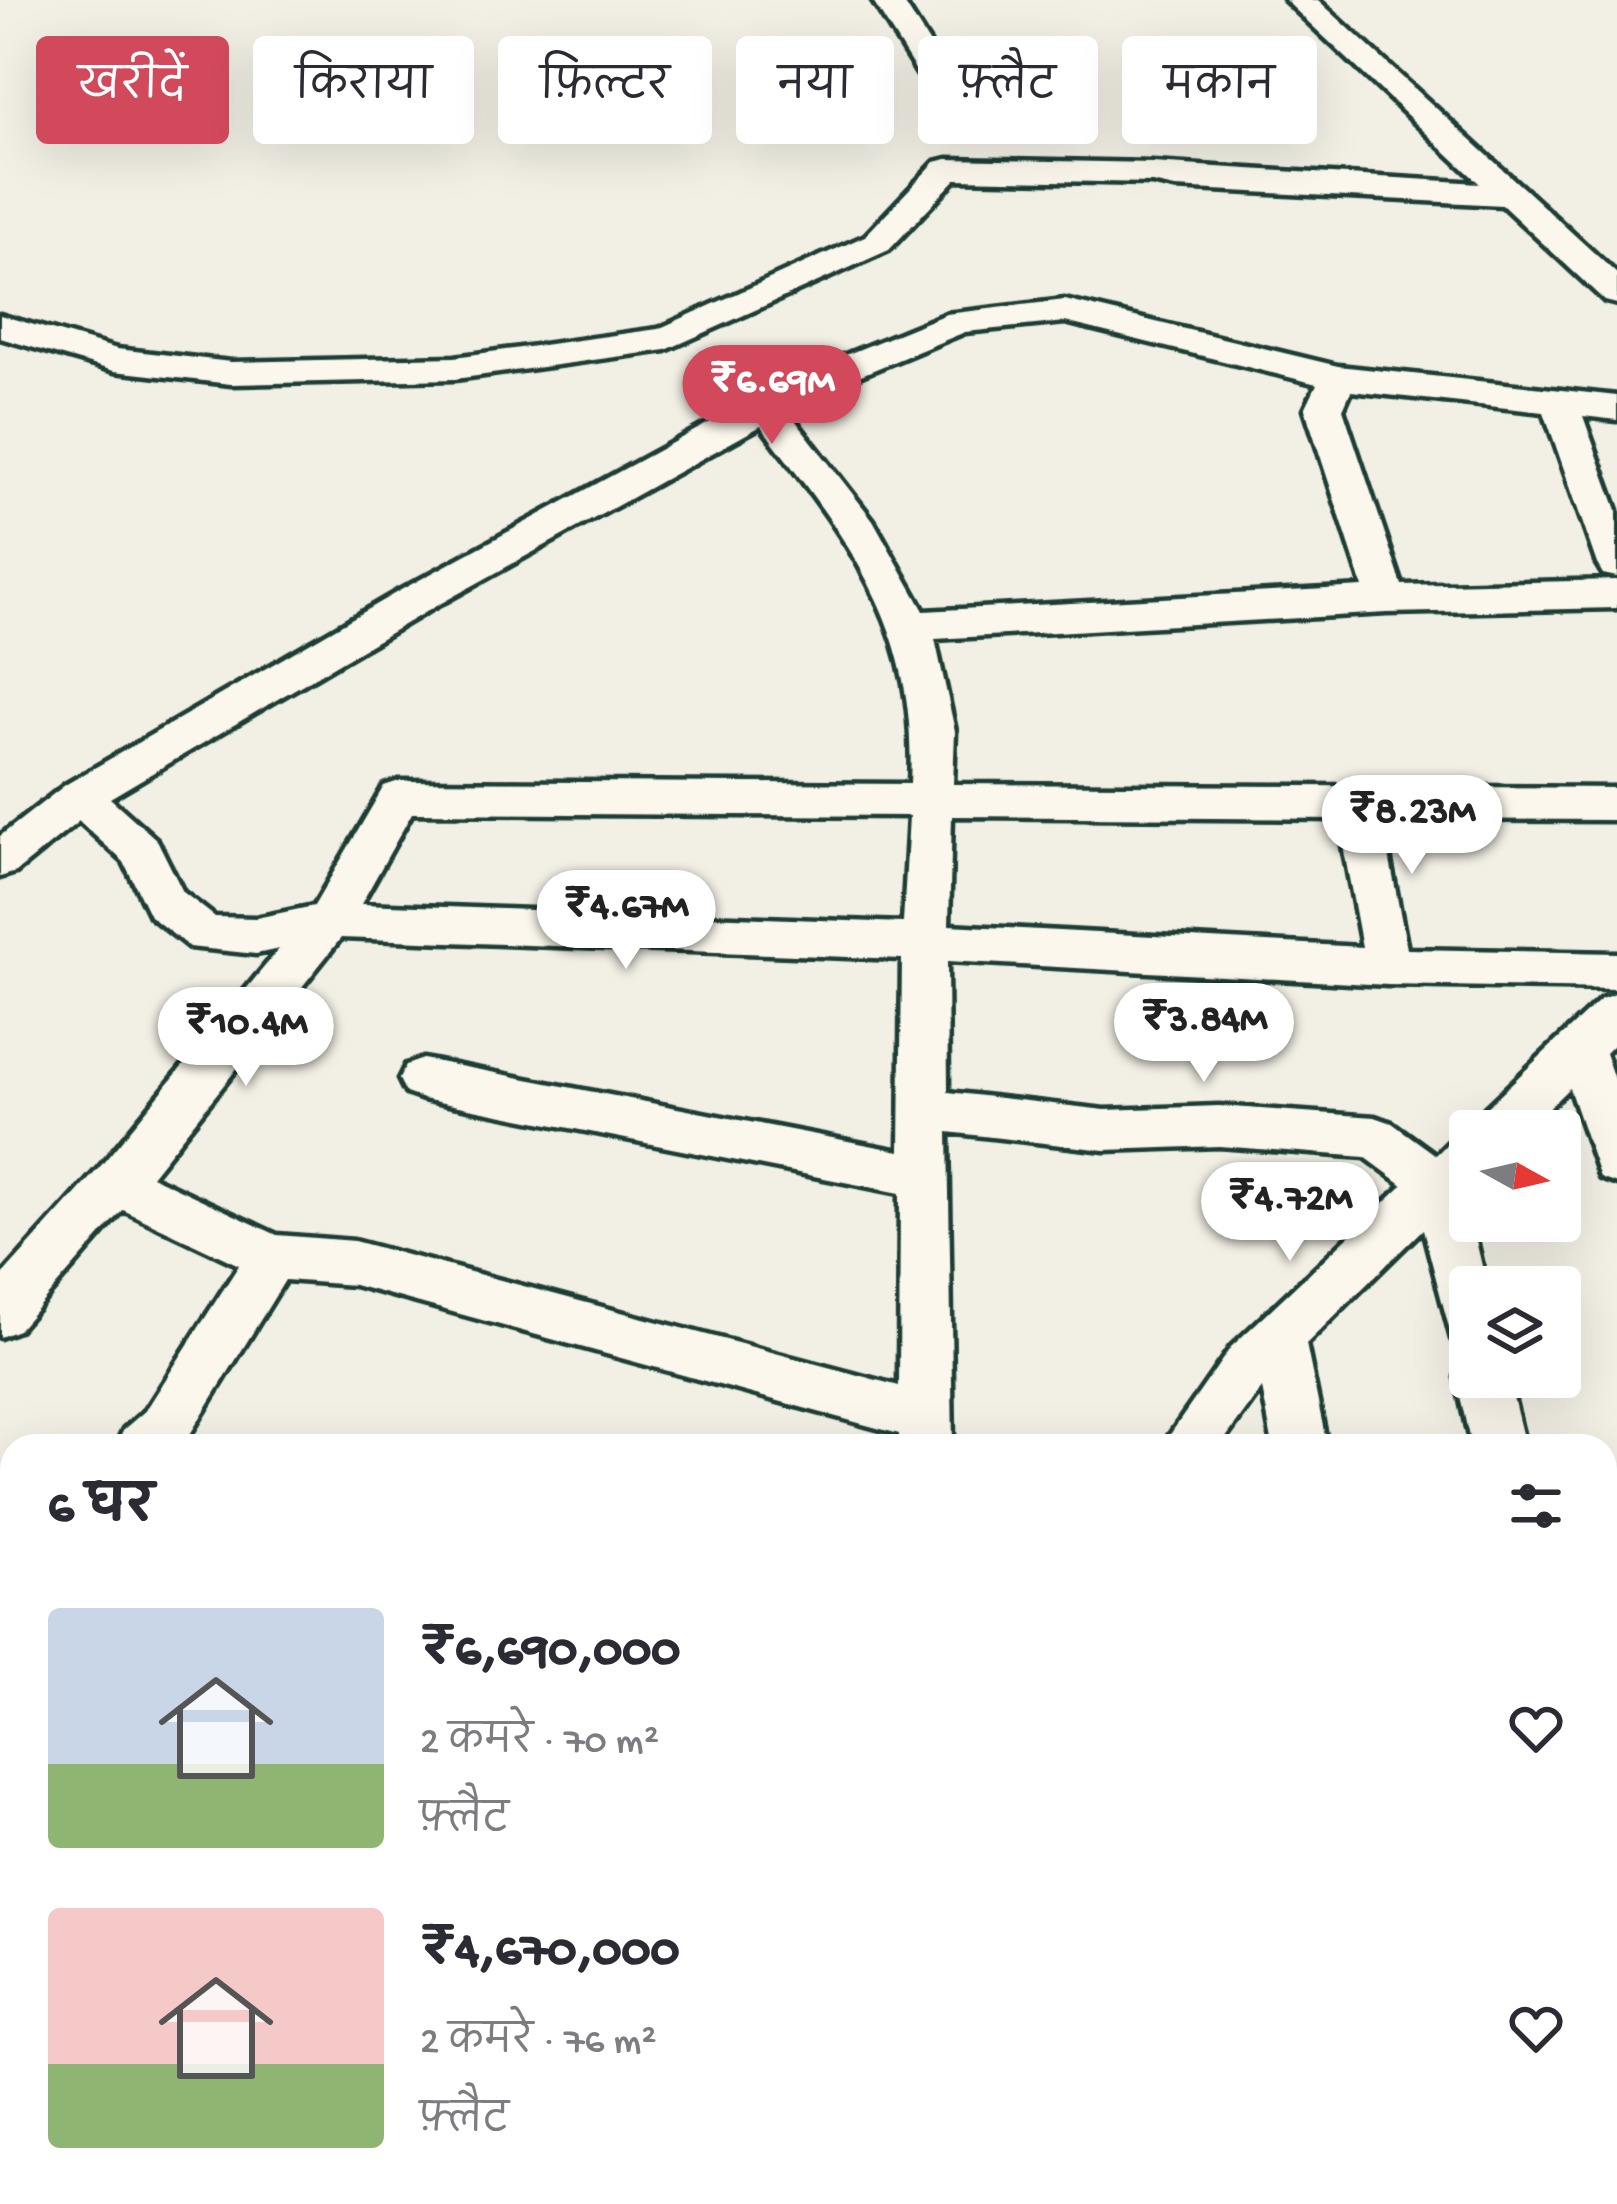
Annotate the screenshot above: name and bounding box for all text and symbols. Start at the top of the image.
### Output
chip: खरीदें [36,36,229,144]
chip: किराया [253,36,474,144]
chip: फ़िल्टर [498,36,712,144]
chip: नया [736,36,894,144]
chip: फ़्लैट [918,36,1098,144]
chip: मकान [1122,36,1317,144]
pin: ₹6.69M [674,345,870,447]
text: ₹6.69M [709,361,835,407]
pin: ₹8.23M [1314,775,1510,877]
text: ₹8.23M [1349,791,1475,837]
pin: ₹4.67M [528,870,724,972]
text: ₹4.67M [564,886,688,932]
pin: ₹3.84M [1106,983,1302,1085]
pin: ₹10.4M [148,987,344,1089]
text: ₹3.84M [1141,999,1267,1045]
text: ₹10.4M [185,1003,307,1049]
north arrow [1449,1110,1581,1242]
map controls [1449,1110,1581,1398]
pin: ₹4.72M [1192,1162,1388,1264]
text: ₹4.72M [1228,1178,1352,1224]
button: layers [1449,1266,1581,1398]
icon: filters [1503,1473,1569,1539]
text: 6 घर [48,1481,154,1541]
text: ₹6,690,000 [420,1624,680,1684]
icon: home [144,1656,288,1800]
icon: heart [1503,1695,1569,1761]
text: 2 कमरे · 70 m² [420,1721,659,1767]
text: फ़्लैट [420,1800,509,1846]
text: ₹4,670,000 [420,1924,679,1984]
icon: home [144,1956,288,2100]
icon: heart [1503,1995,1569,2061]
text: 2 कमरे · 76 m² [420,2021,657,2067]
text: फ़्लैट [420,2100,509,2146]

